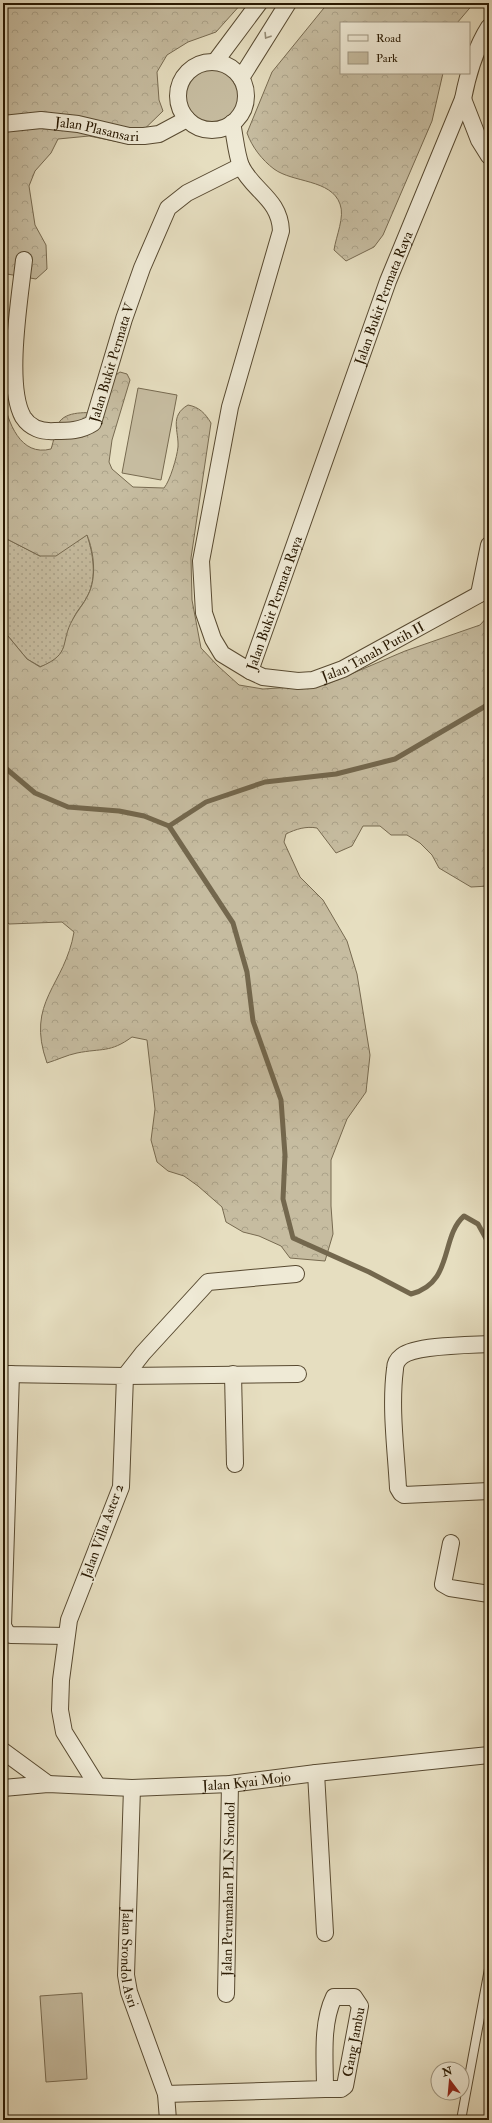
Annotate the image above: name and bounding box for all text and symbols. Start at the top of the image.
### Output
legend [340,22,470,74]
text: Road [376,31,401,46]
one-way arrow [265,32,272,39]
text: Park [376,51,398,66]
street label: Jalan Plasansari [53,113,139,145]
street label: Jalan Bukit Permata Raya [351,229,417,368]
street label: Jalan Bukit Permata V [85,300,138,425]
street label: Jalan Bukit Permata Raya [243,533,306,673]
street label: Jalan Tanah Putih II [318,618,428,686]
street label: Jalan Villa Aster 2 [77,1482,127,1582]
street label: Jalan Kyai Mojo [201,1768,292,1794]
street label: Jalan Perumahan PLN Srondol [218,1801,239,1977]
street label: Jalan Srondol Asri [117,1906,142,2010]
street label: Gang Jambu [339,2006,369,2078]
north arrow [430,2061,470,2101]
text: N [440,2064,455,2080]

